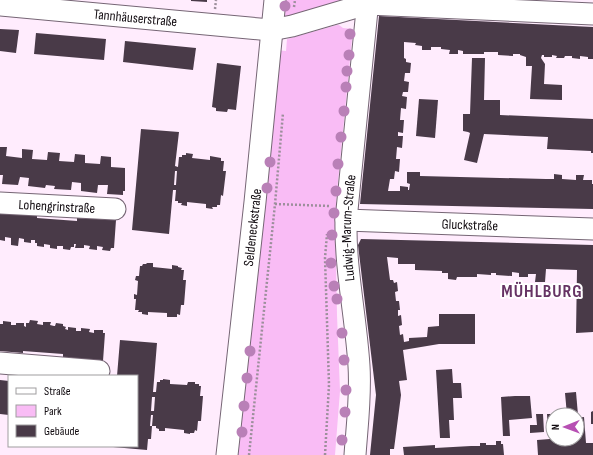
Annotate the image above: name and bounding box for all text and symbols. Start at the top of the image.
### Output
street label: Tannhäuserstraße [93,5,178,30]
street label: Ludwig-Marum-Straße [337,174,359,282]
street label: Seldeneckstraße [239,188,265,267]
street label: Lohengrinstraße [18,195,96,216]
street label: Gluckstraße [441,215,498,234]
district label: MÜHLBURG [501,281,583,302]
legend [8,375,138,447]
text: Straße [44,384,71,399]
text: Park [44,404,62,419]
north arrow [545,407,585,447]
text: Gebäude [44,424,79,439]
text: N [549,424,562,430]

